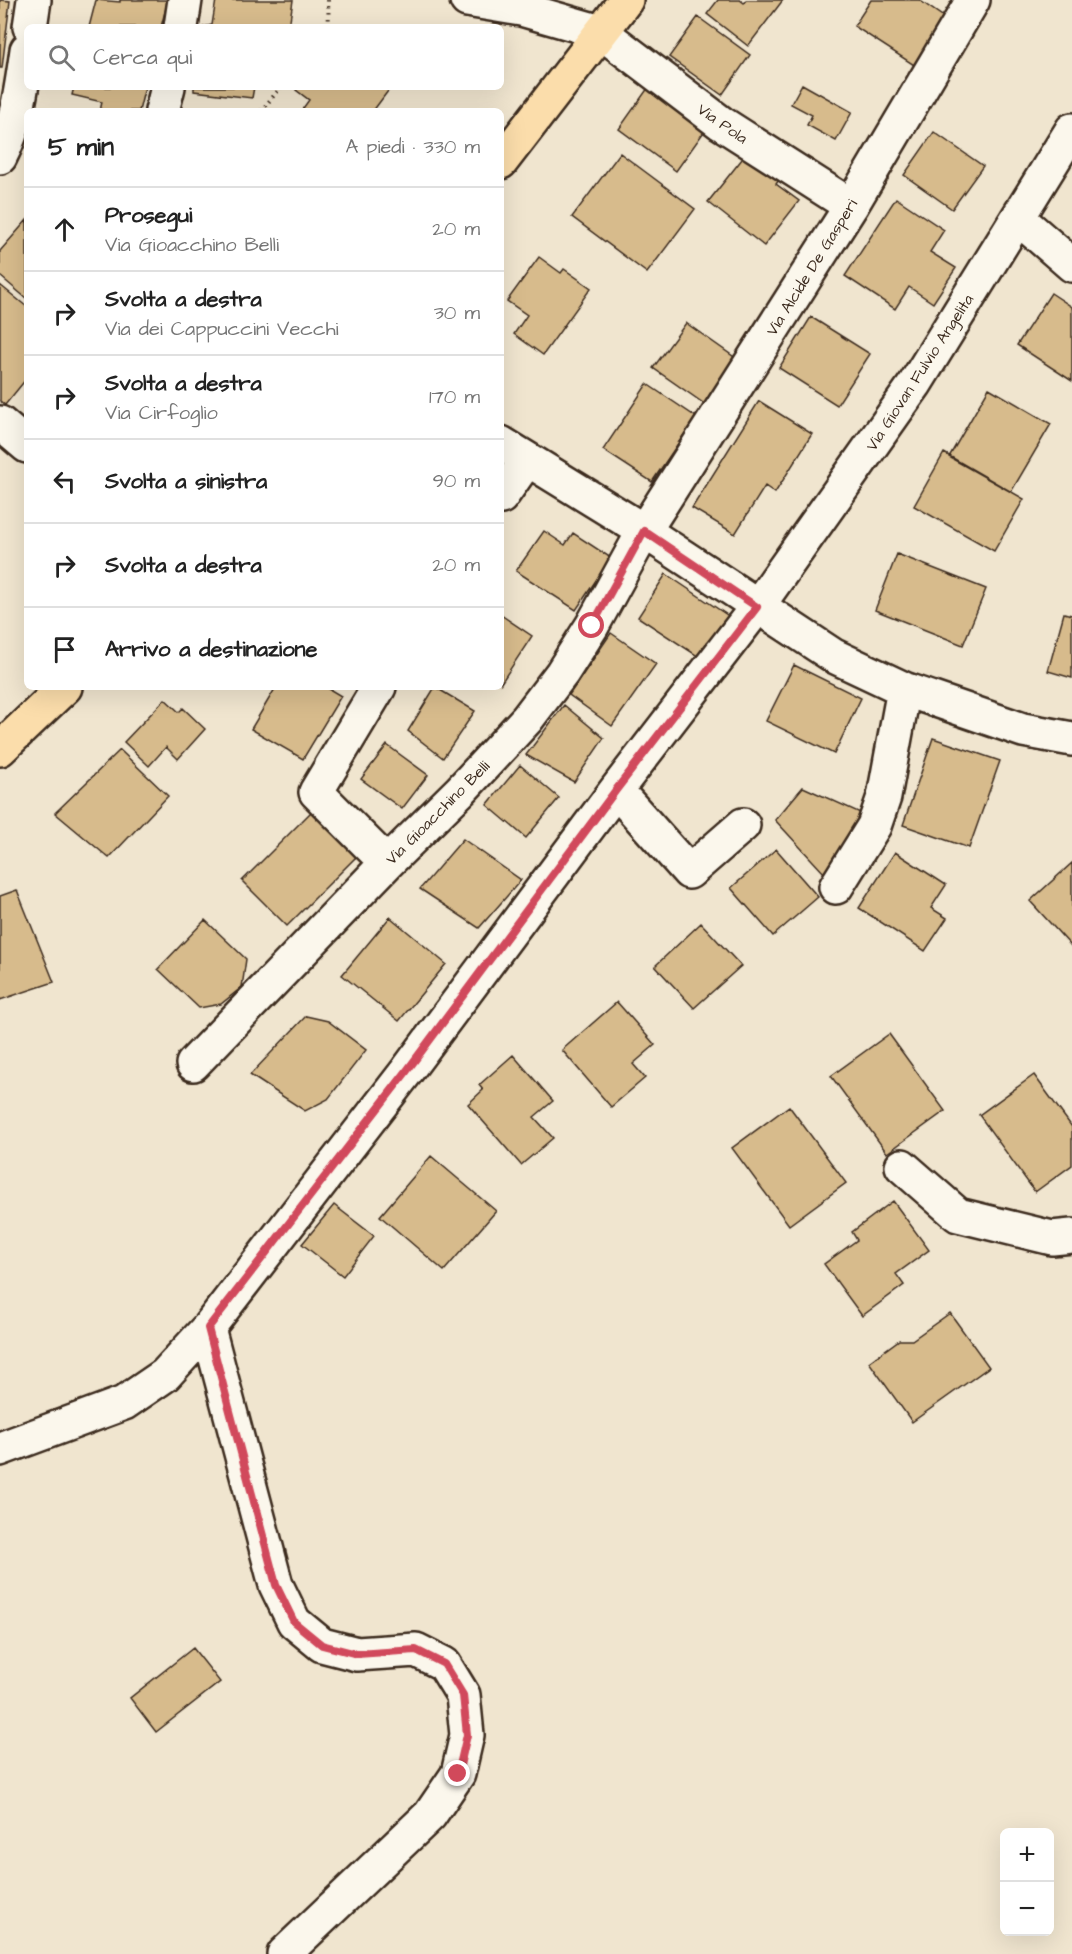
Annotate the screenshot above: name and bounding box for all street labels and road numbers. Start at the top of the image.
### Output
street label: Via Pola [693,99,752,149]
street label: Via Alcide De Gasperi [761,195,863,340]
street label: Via Giovan Fulvio Angelita [861,290,980,456]
street label: Via Gioacchino Belli [381,755,495,870]

